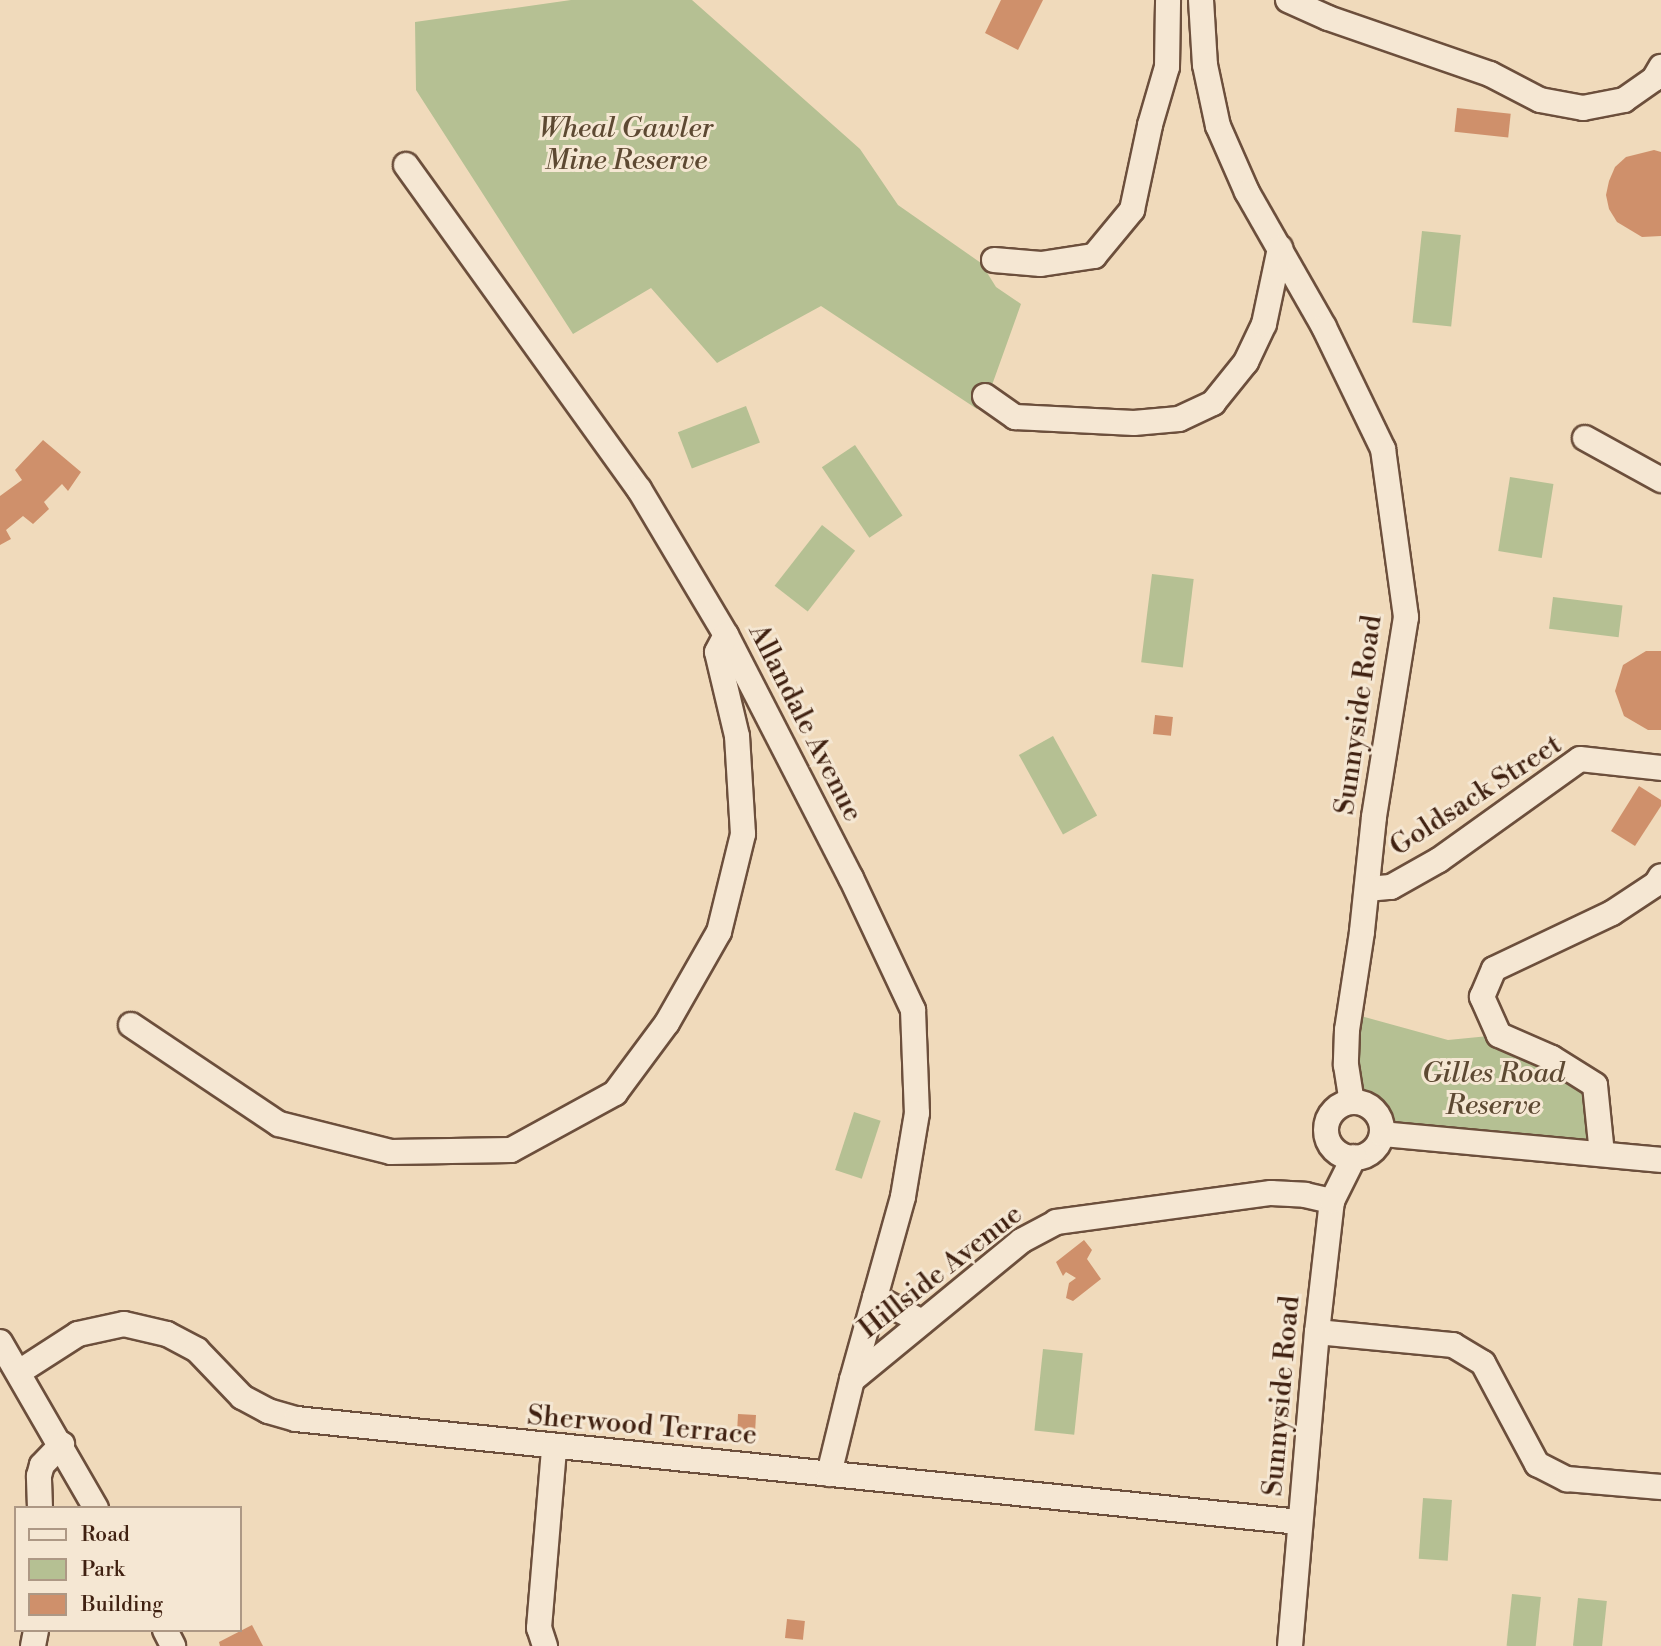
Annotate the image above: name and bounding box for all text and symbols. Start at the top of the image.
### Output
park label: Wheal Gawler Mine Reserve [539,112,713,178]
street label: Sunnyside Road [1328,613,1390,817]
street label: Allandale Avenue [741,619,869,827]
street label: Goldsack Street [1384,728,1568,864]
park label: Gilles Road Reserve [1422,1057,1564,1123]
street label: Hillside Avenue [853,1198,1029,1346]
street label: Sunnyside Road [1257,1294,1307,1498]
street label: Sherwood Terrace [526,1399,758,1453]
legend [14,1506,242,1632]
text: Road [81,1522,130,1548]
text: Park [81,1557,125,1583]
text: Building [81,1592,163,1618]

